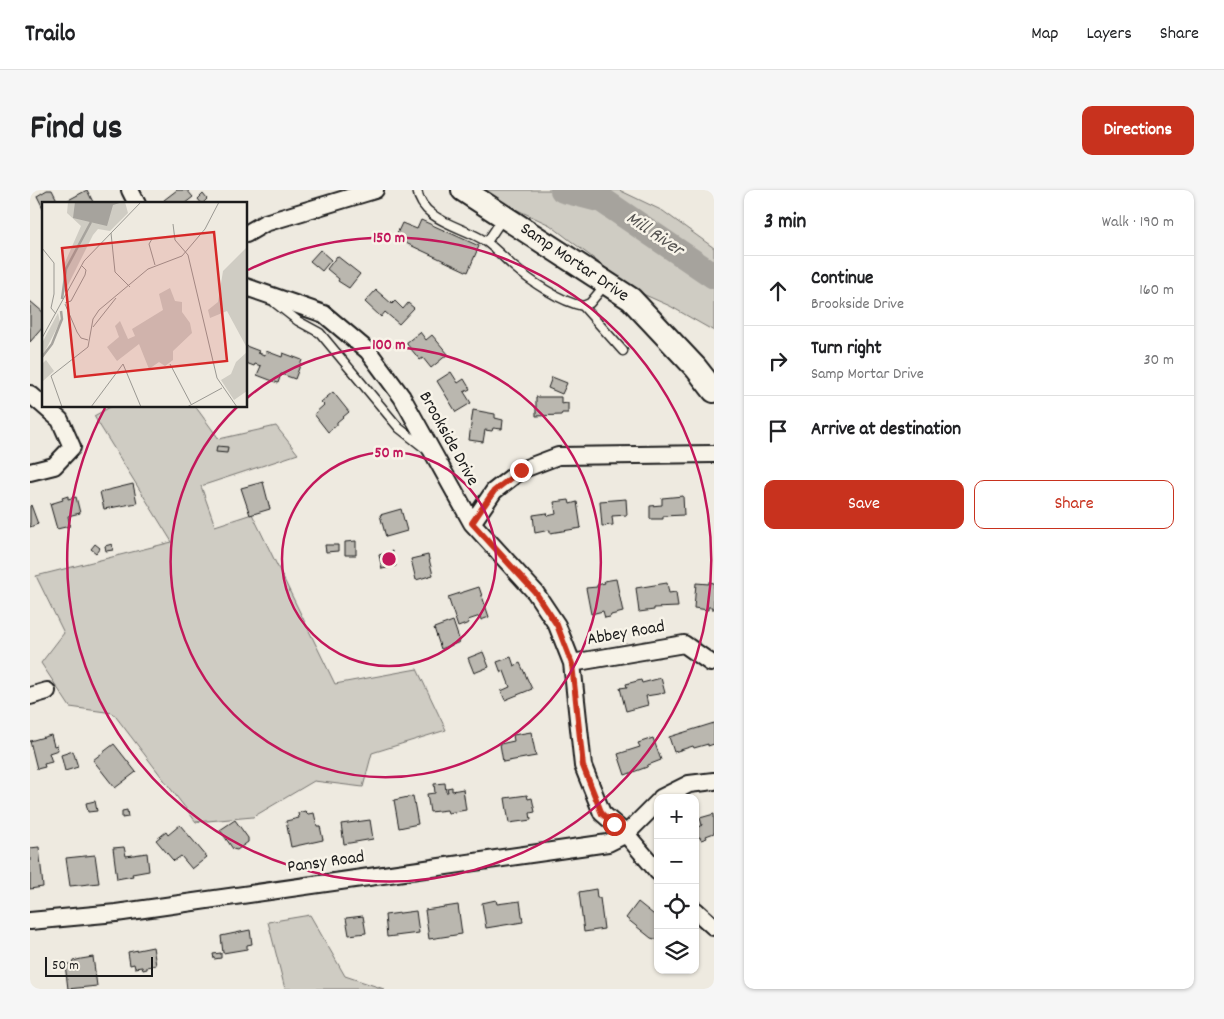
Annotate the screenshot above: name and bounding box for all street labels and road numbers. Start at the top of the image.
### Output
street label: Samp Mortar Drive [514,217,634,309]
street label: Brookside Drive [412,387,484,491]
street label: Abbey Road [585,615,667,653]
street label: Pansy Road [286,845,366,881]

